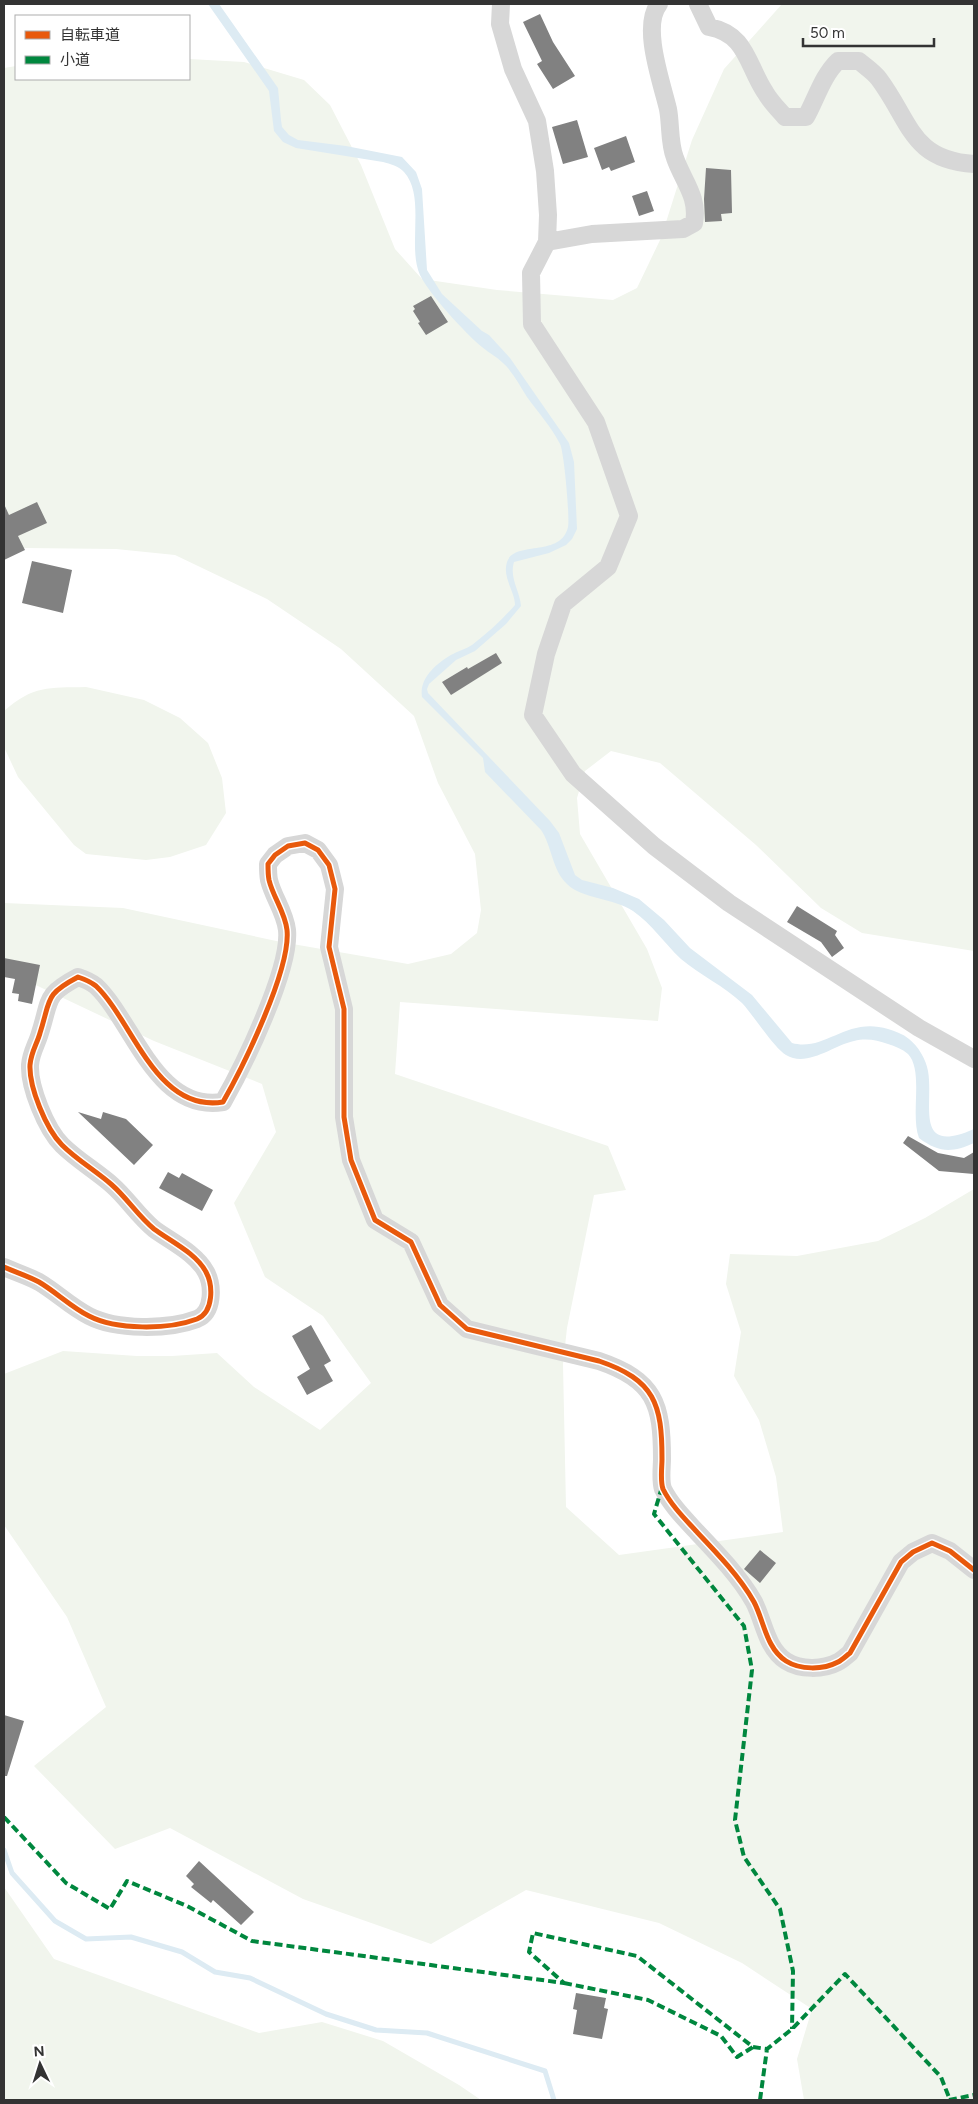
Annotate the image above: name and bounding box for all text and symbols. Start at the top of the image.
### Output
legend [15,15,190,80]
scale bar [803,15,934,47]
text: 50 m [810,24,845,42]
text: 自転車道 [60,26,120,44]
text: 小道 [60,51,90,69]
north arrow [15,2039,65,2089]
text: N [33,2043,45,2060]

